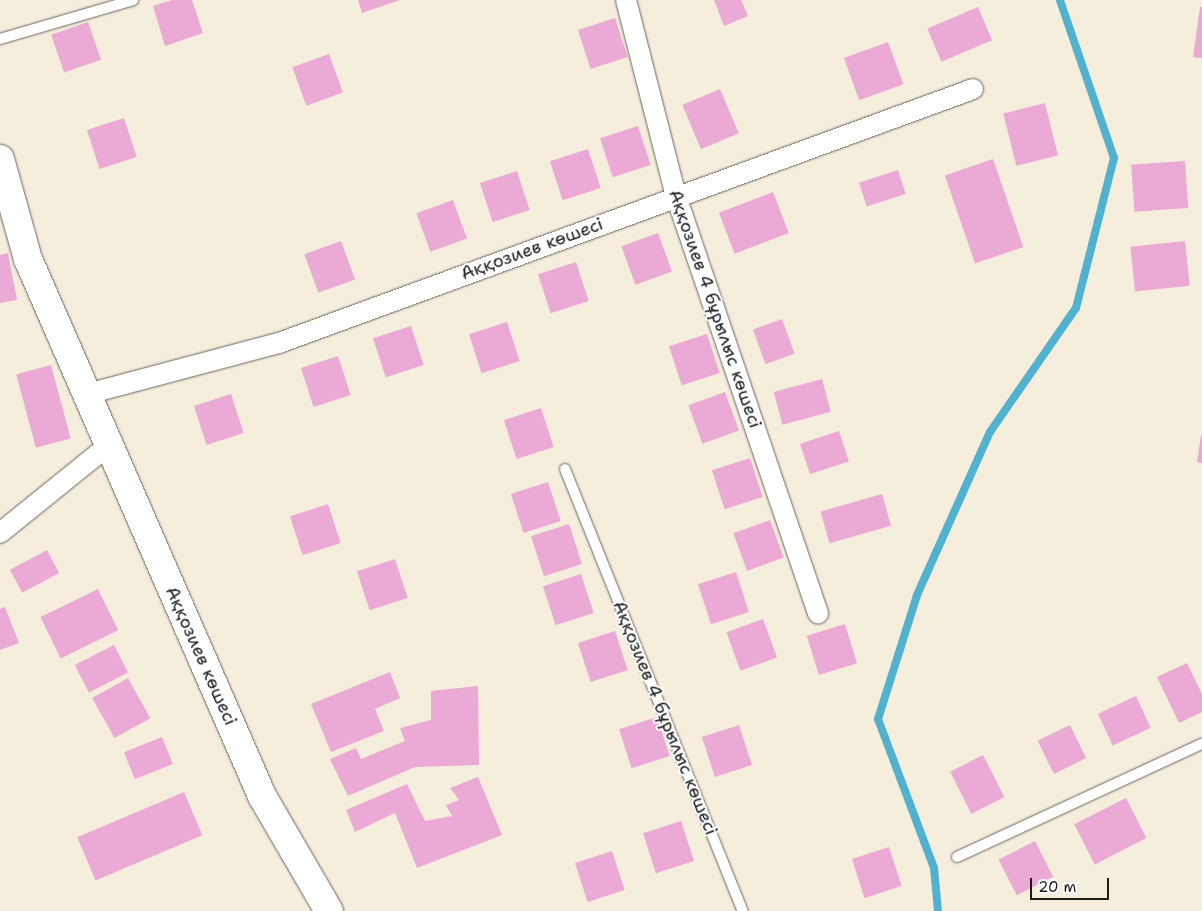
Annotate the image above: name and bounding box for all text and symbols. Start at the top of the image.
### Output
street label: Аққозиев 4 бұрылыс көшесі [664,187,766,431]
street label: Аққозиев көшесі [458,213,606,285]
street label: Аққозиев көшесі [161,583,241,729]
street label: Аққозиев 4 бұрылыс көшесі [608,598,722,838]
scale bar [1032,868,1111,900]
text: 20 m [1038,877,1077,897]

